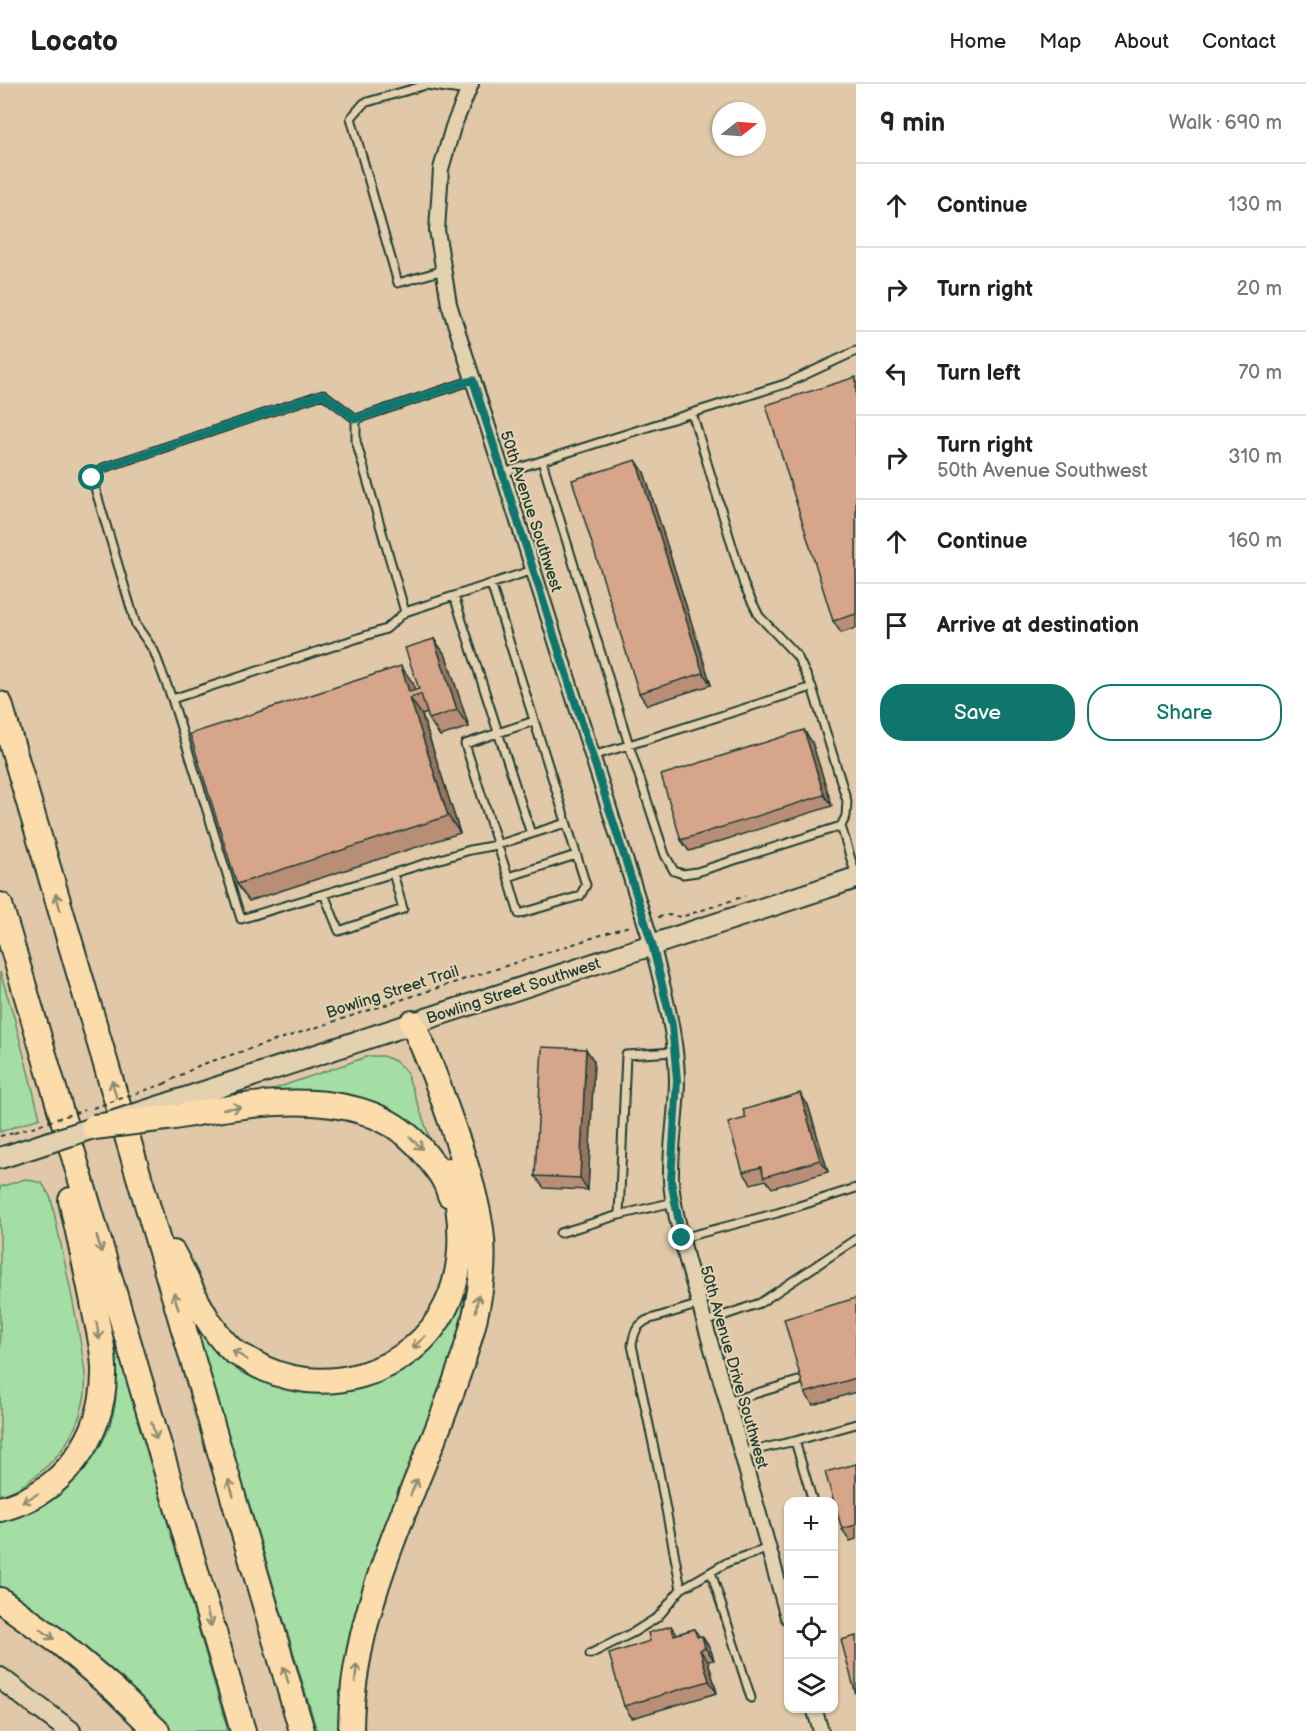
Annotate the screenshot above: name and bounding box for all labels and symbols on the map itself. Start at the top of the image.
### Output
north arrow [712,102,766,156]
street label: 50th Avenue Southwest [496,428,566,595]
route start [78,464,104,490]
one-way arrow [52,892,64,911]
street label: Bowling Street Southwest [424,954,603,1029]
street label: Bowling Street Trail [324,962,461,1023]
one-way arrow [108,1079,119,1098]
one-way arrow [221,1103,241,1114]
one-way arrow [408,1136,423,1150]
route end [668,1224,694,1250]
one-way arrow [94,1234,105,1253]
street label: 50th Avenue Drive Southwest [695,1264,772,1471]
one-way arrow [170,1292,181,1311]
one-way arrow [472,1294,483,1314]
one-way arrow [93,1321,104,1341]
one-way arrow [411,1334,426,1349]
one-way arrow [232,1348,249,1360]
one-way arrow [149,1421,160,1440]
one-way arrow [409,1478,420,1497]
one-way arrow [225,1479,236,1498]
one-way arrow [22,1493,40,1504]
one-way arrow [204,1608,216,1627]
one-way arrow [39,1628,55,1640]
one-way arrow [351,1663,362,1683]
one-way arrow [280,1666,291,1685]

